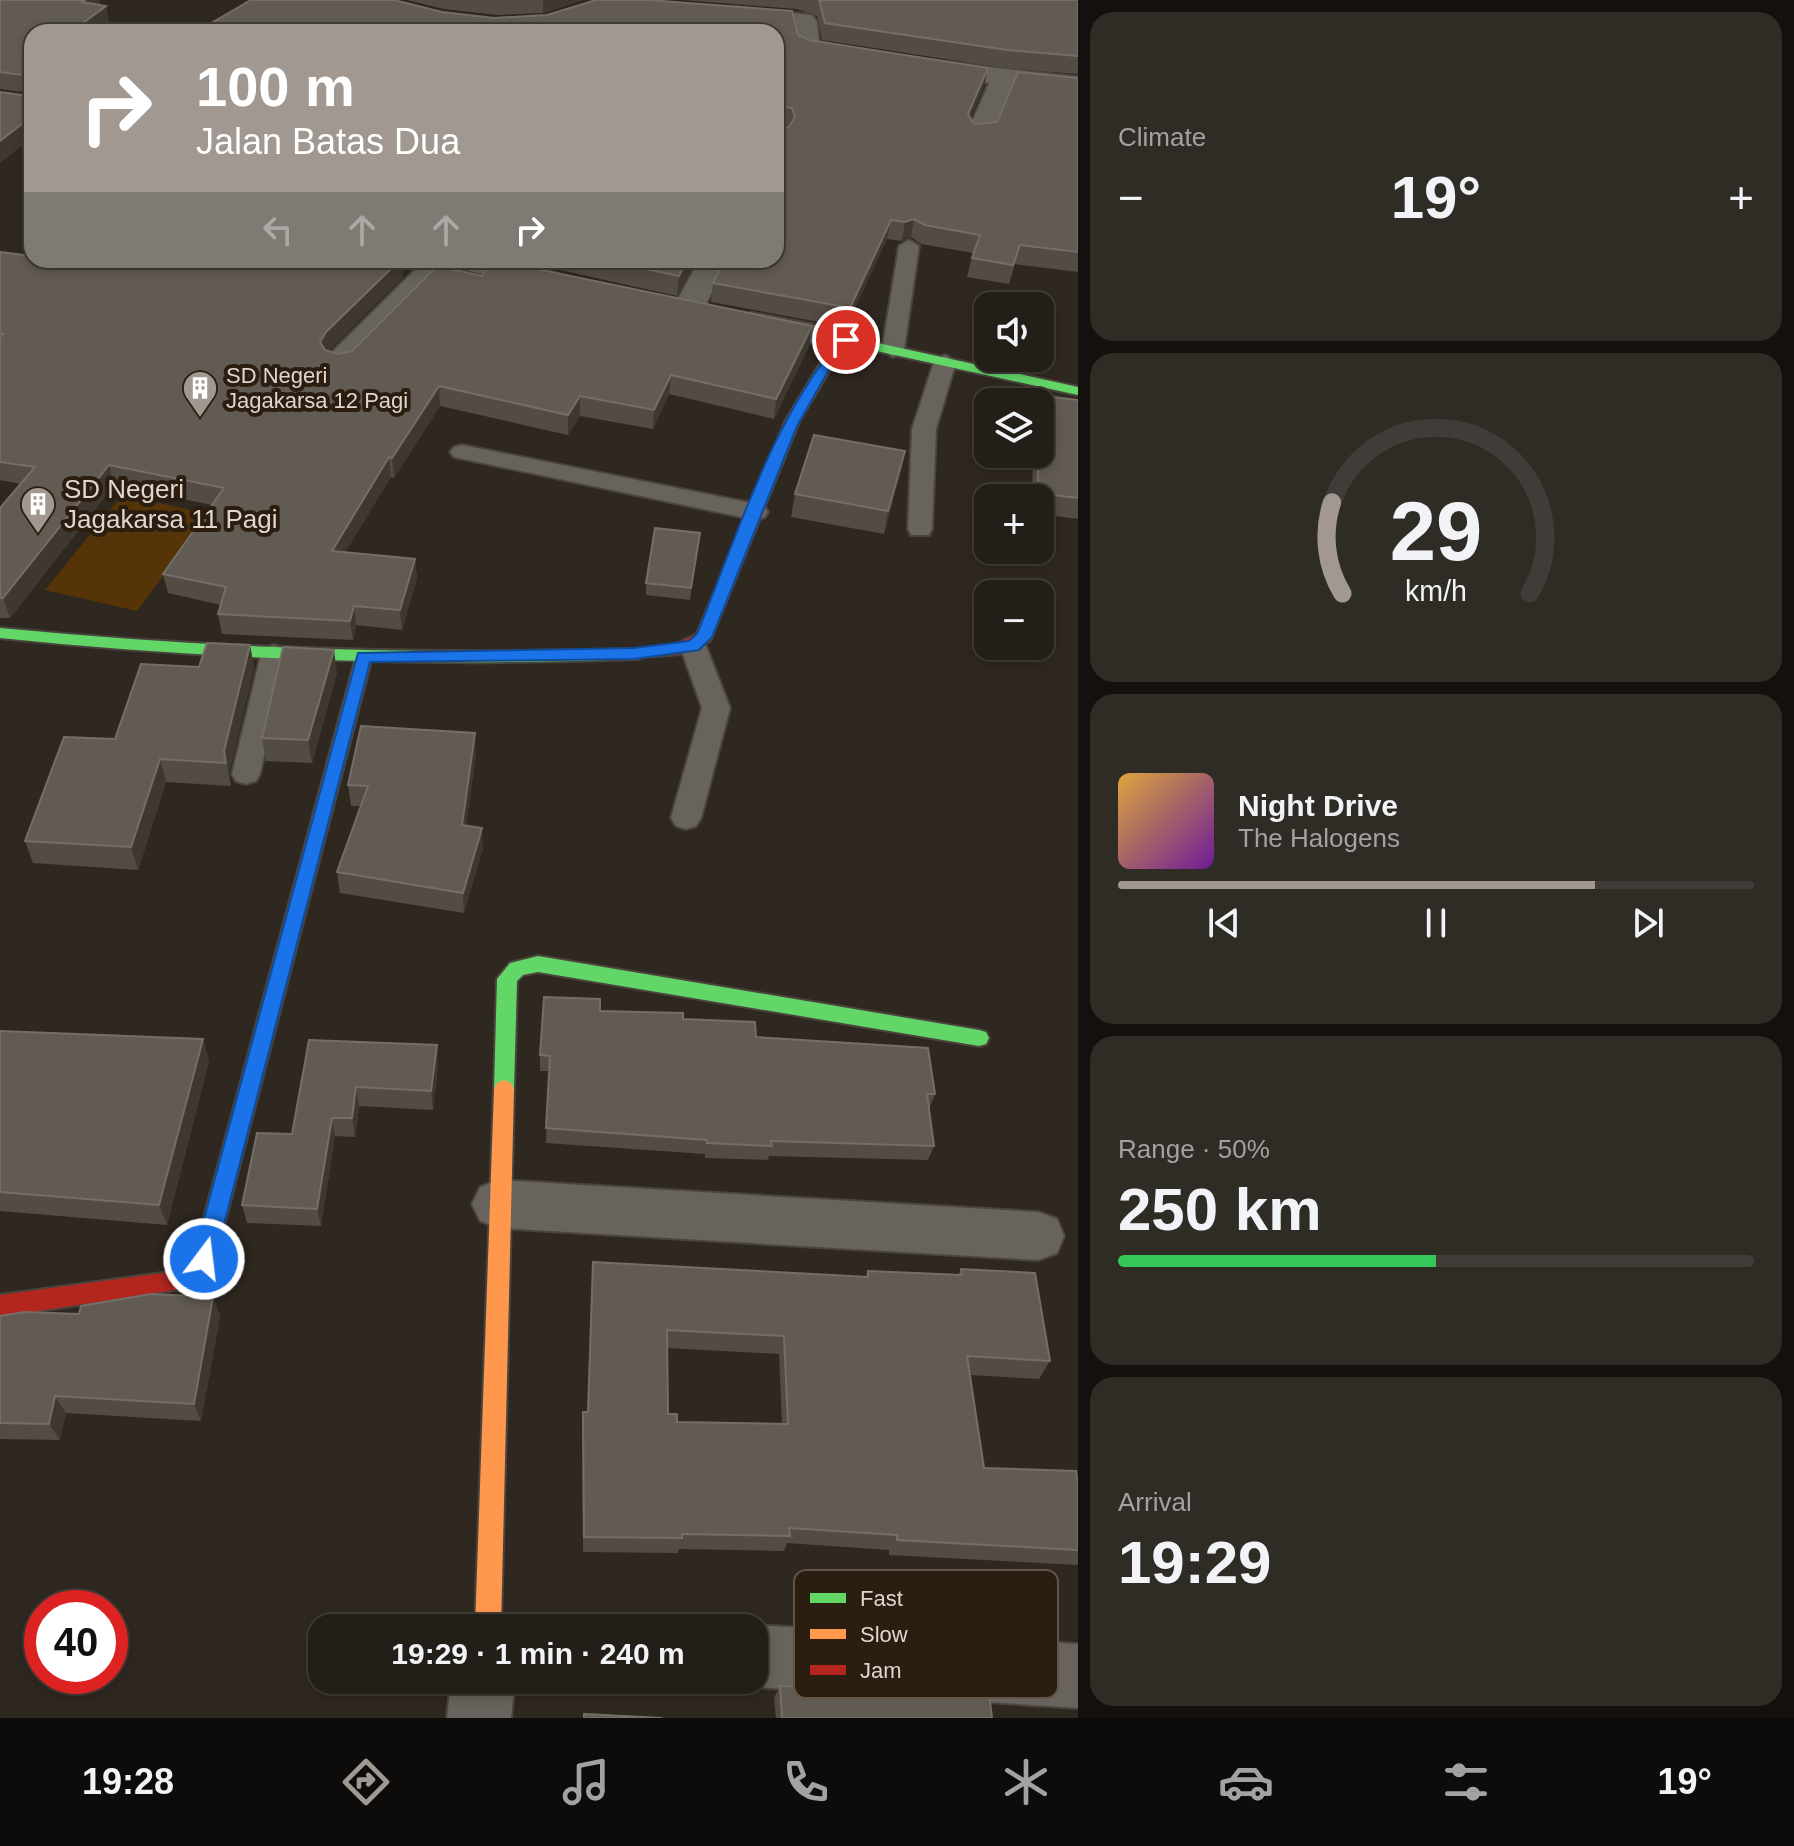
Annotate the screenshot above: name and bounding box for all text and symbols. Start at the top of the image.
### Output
text: 100 m [196,55,355,118]
icon: right [64,56,168,160]
text: Jalan Batas Dua [196,121,460,162]
text: Climate [1118,122,1206,152]
text: 19° [1391,164,1481,231]
text: − [1118,173,1144,222]
text: + [1728,173,1754,222]
icon: left [256,208,300,252]
icon: ahead [340,208,384,252]
icon: ahead [424,208,468,252]
icon: right [508,208,552,252]
map controls [974,292,1054,660]
button: sound [974,292,1054,372]
pin [812,306,880,374]
icon: arrive [824,318,868,362]
place label: SD Negeri Jagakarsa 12 Pagi [226,363,408,413]
building icon: SD Negeri Jagakarsa 12 Pagi [181,369,219,419]
button: layers [974,388,1054,468]
place label: SD Negeri Jagakarsa 11 Pagi [64,474,277,534]
button: + [974,484,1054,564]
text: 29 [1390,484,1482,577]
building icon: SD Negeri Jagakarsa 11 Pagi [19,485,57,535]
text: km/h [1405,575,1467,607]
button: − [974,580,1054,660]
text: Night Drive [1238,789,1398,822]
text: The Halogens [1238,823,1400,853]
icon: previous [1202,901,1246,945]
icon: pause [1414,901,1458,945]
icon: next [1626,901,1670,945]
text: Range · 50% [1118,1134,1270,1164]
text: 250 km [1118,1176,1322,1243]
position arrow [162,1217,246,1301]
text: Arrival [1118,1487,1192,1517]
text: 19:29 [1118,1529,1271,1596]
legend [794,1570,1058,1698]
text: Fast [860,1586,903,1611]
speed limit sign: 40 [24,1590,128,1694]
text: Slow [860,1622,908,1647]
text: 19:29 · 1 min · 240 m [391,1637,685,1670]
text: Jam [860,1658,902,1683]
icon: directions [338,1754,394,1810]
icon: music [558,1754,614,1810]
icon: phone [778,1754,834,1810]
icon: climate [998,1754,1054,1810]
icon: car [1218,1754,1274,1810]
icon: filters [1438,1754,1494,1810]
text: 19:28 [82,1761,174,1802]
text: 19° [1657,1761,1712,1802]

